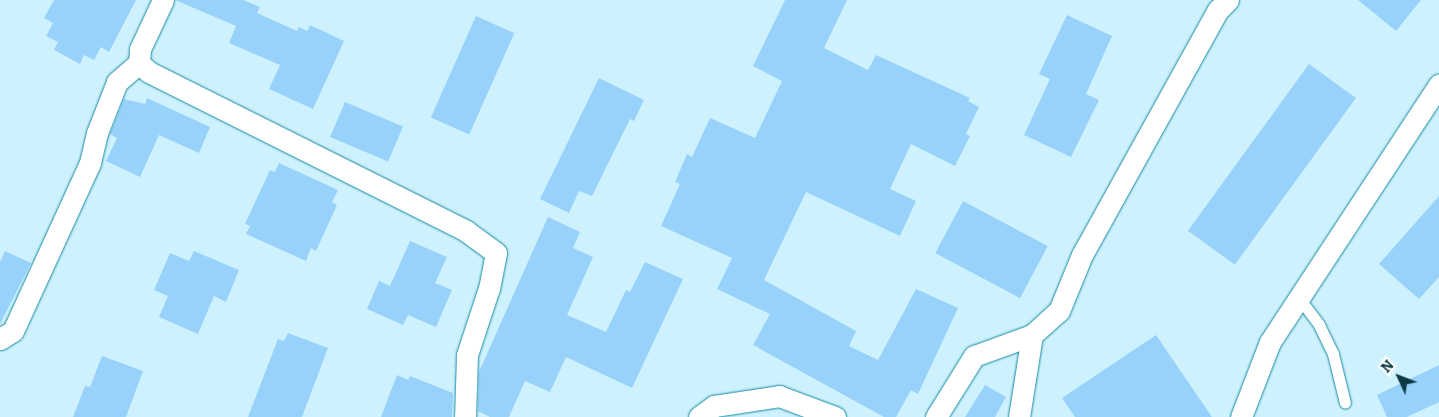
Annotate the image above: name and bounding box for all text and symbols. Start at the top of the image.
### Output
north arrow [1374,352,1424,402]
text: N [1378,357,1398,376]

